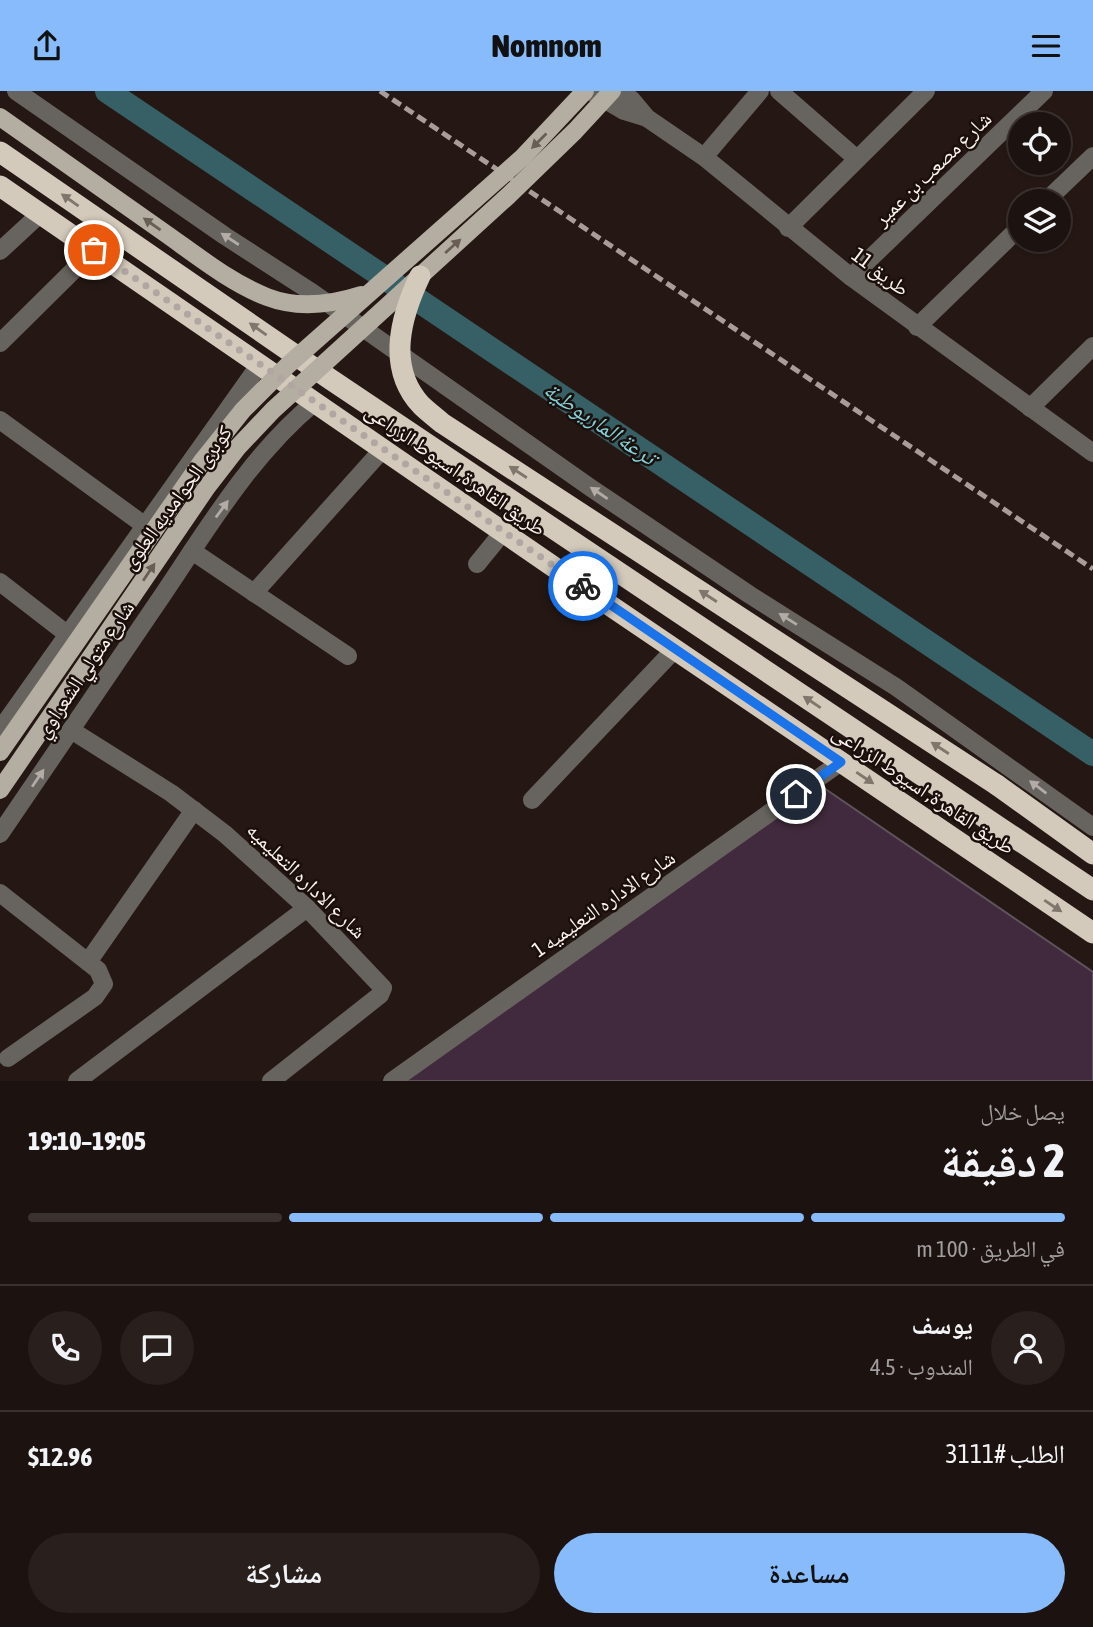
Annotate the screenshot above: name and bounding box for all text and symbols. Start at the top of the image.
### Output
icon: share [28,27,66,65]
text: Nomnom [491,27,602,64]
icon: menu [1027,27,1065,65]
street label: شارع مصعب بن عمير [868,106,997,232]
map controls [1008,112,1071,252]
button: locate [1008,112,1071,175]
one-way arrow [531,132,547,149]
button: layers [1008,189,1071,252]
one-way arrow [61,193,79,207]
one-way arrow [143,217,161,231]
pin [64,220,124,280]
icon: bag [75,231,113,269]
one-way arrow [220,233,239,246]
one-way arrow [444,238,462,254]
street label: طريق 11 [846,242,914,302]
one-way arrow [249,322,267,336]
water label: ترعة الماريوطية [539,376,665,473]
street label: طريق القاهرة, اسيوط الزراعى [360,398,551,542]
street label: كوبرى الحوامديه العلوى [116,420,237,574]
one-way arrow [509,465,527,479]
one-way arrow [590,486,608,500]
one-way arrow [214,500,228,518]
courier [548,551,618,621]
one-way arrow [142,563,156,581]
icon: bike [564,567,602,605]
one-way arrow [699,590,718,603]
street label: شارع متولي الشعراوي [29,596,143,745]
one-way arrow [779,613,798,626]
one-way arrow [803,696,822,709]
street label: طريق القاهرة, اسيوط الزراعى [827,719,1020,861]
one-way arrow [930,741,950,754]
pin [766,764,826,824]
one-way arrow [32,768,45,787]
one-way arrow [855,771,874,784]
icon: home [777,775,815,813]
one-way arrow [1029,781,1047,795]
street label: شارع الاداره التعليميه [241,817,371,944]
street label: شارع الاداره التعليميه 1 [527,845,680,963]
one-way arrow [1044,899,1062,913]
text: يصل خلال [980,1099,1065,1125]
text: 19:05–19:10 [28,1126,146,1156]
text: 2 دقيقة [940,1134,1065,1187]
text: في الطريق · 100 m [916,1236,1065,1262]
text: يوسف [912,1310,973,1340]
button: phone [28,1311,102,1385]
button: chat [120,1311,194,1385]
button: person [991,1311,1065,1385]
text: المندوب · 4.5 [870,1354,973,1380]
text: الطلب #3111 [945,1439,1065,1469]
text: $12.96 [28,1442,92,1472]
button: مشاركة [28,1533,540,1613]
button: مساعدة [554,1533,1065,1613]

